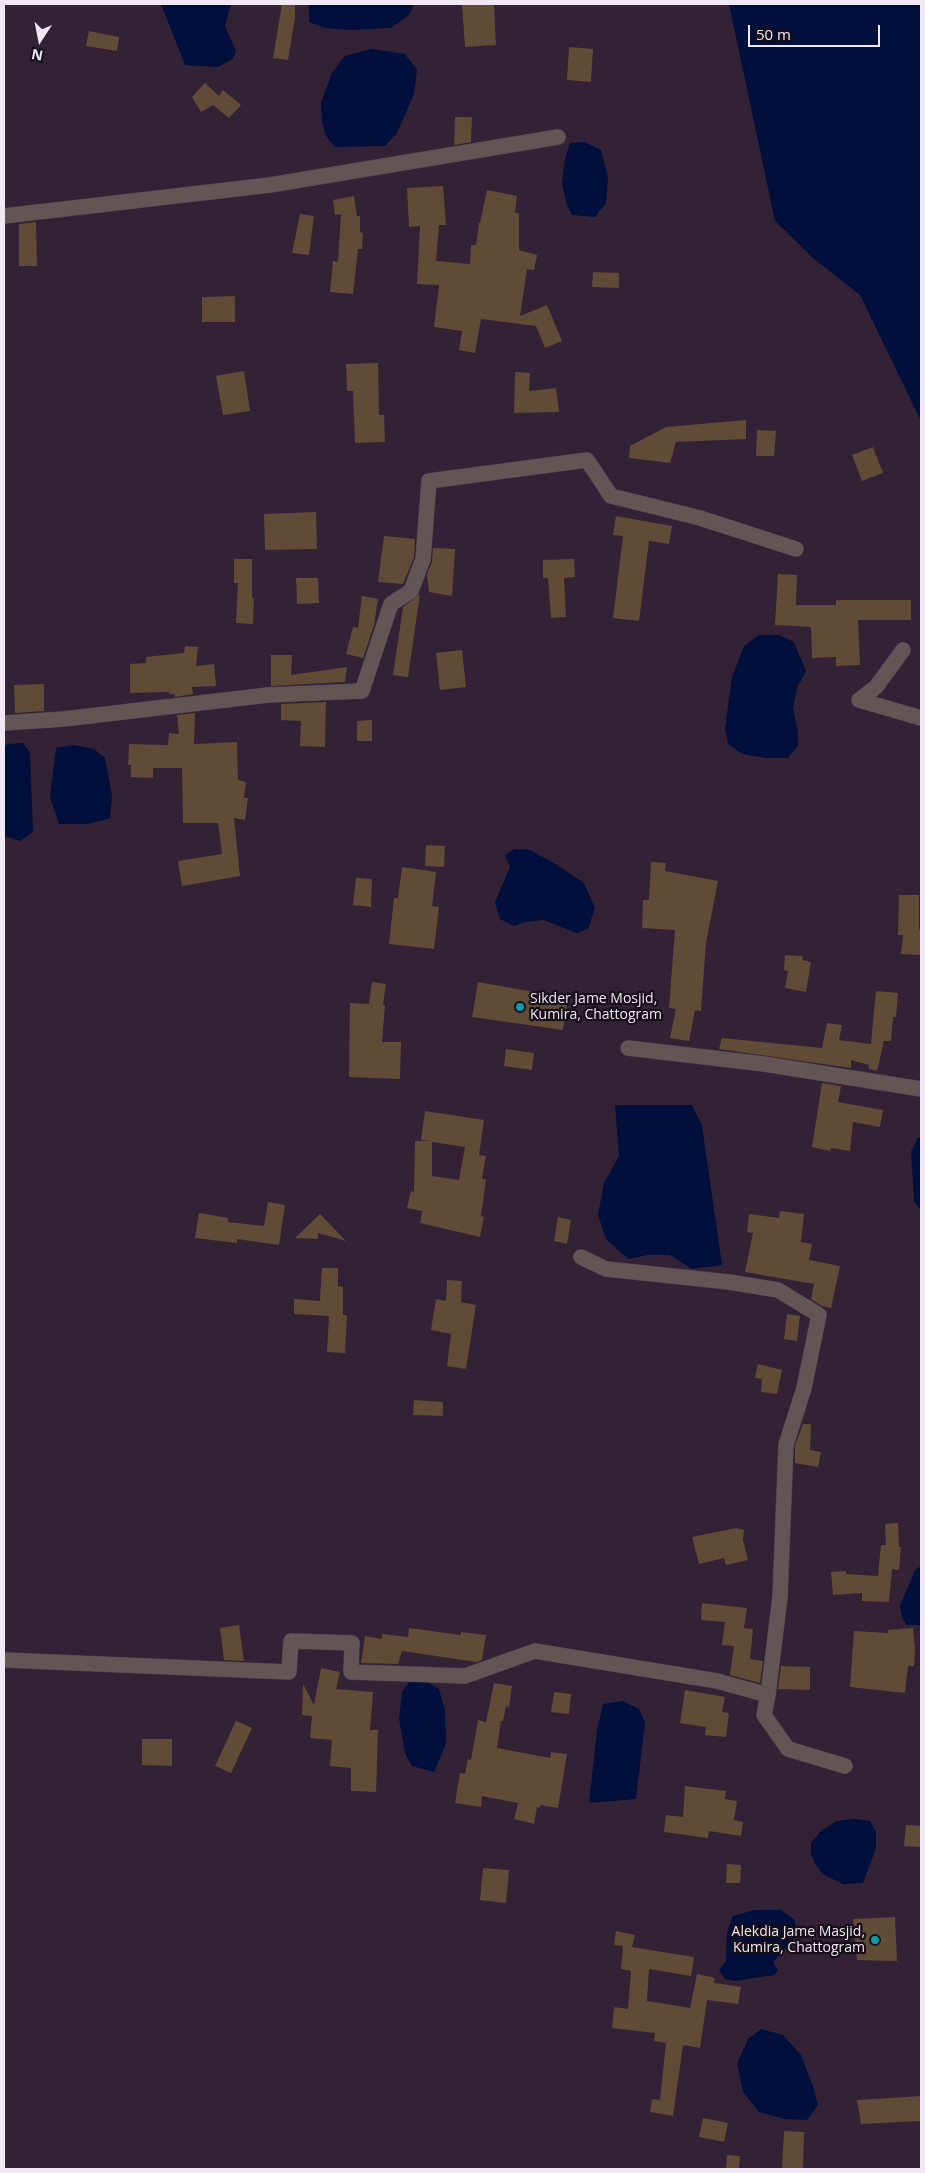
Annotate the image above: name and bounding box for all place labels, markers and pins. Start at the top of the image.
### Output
place label: Sikder Jame Mosjid, Kumira, Chattogram [530,991,662,1024]
marker: Sikder Jame Mosjid, Kumira, Chattogram [514,1001,526,1013]
place label: Alekdia Jame Masjid, Kumira, Chattogram [732,1924,865,1956]
marker: Alekdia Jame Masjid, Kumira, Chattogram [869,1934,881,1946]

